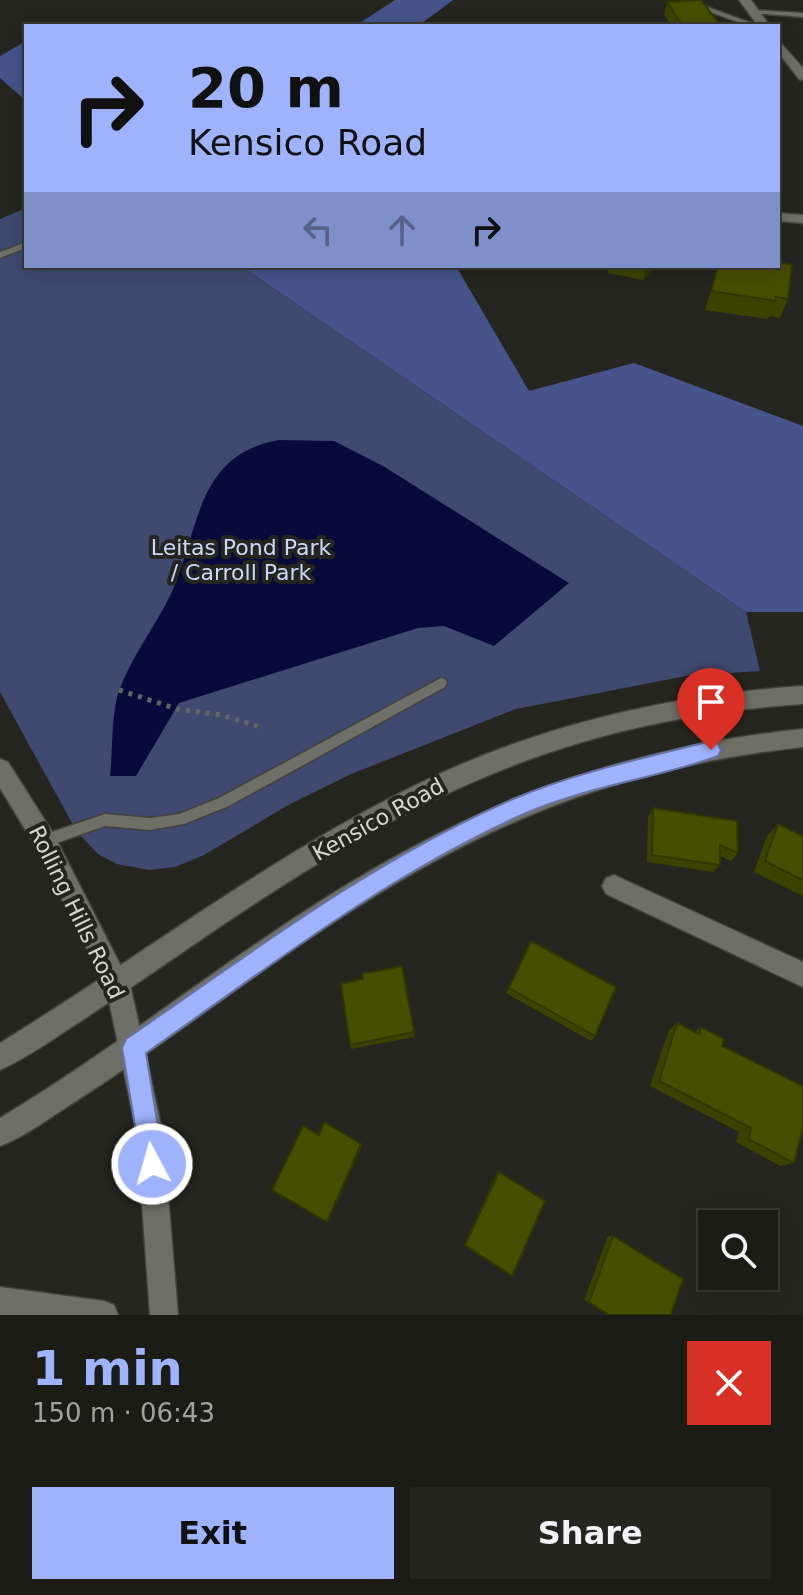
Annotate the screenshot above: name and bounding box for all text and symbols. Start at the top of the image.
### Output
text: 20 m [188,55,344,120]
icon: right [56,56,160,160]
text: Kensico Road [188,122,427,163]
icon: left [296,208,340,252]
icon: ahead [380,208,424,252]
icon: right [464,208,508,252]
park label: Leitas Pond Park / Carroll Park [151,535,331,585]
pin [677,668,745,750]
icon: arrive [689,680,733,724]
street label: Kensico Road [308,773,448,866]
street label: Rolling Hills Road [24,822,129,1003]
position arrow [110,1122,194,1206]
map controls [698,1210,778,1290]
button: search [698,1210,778,1290]
text: 1 min [32,1340,183,1396]
button: close [687,1341,771,1425]
text: 150 m · 06:43 [32,1398,215,1428]
button: Exit [32,1487,394,1579]
button: Share [410,1487,771,1579]

